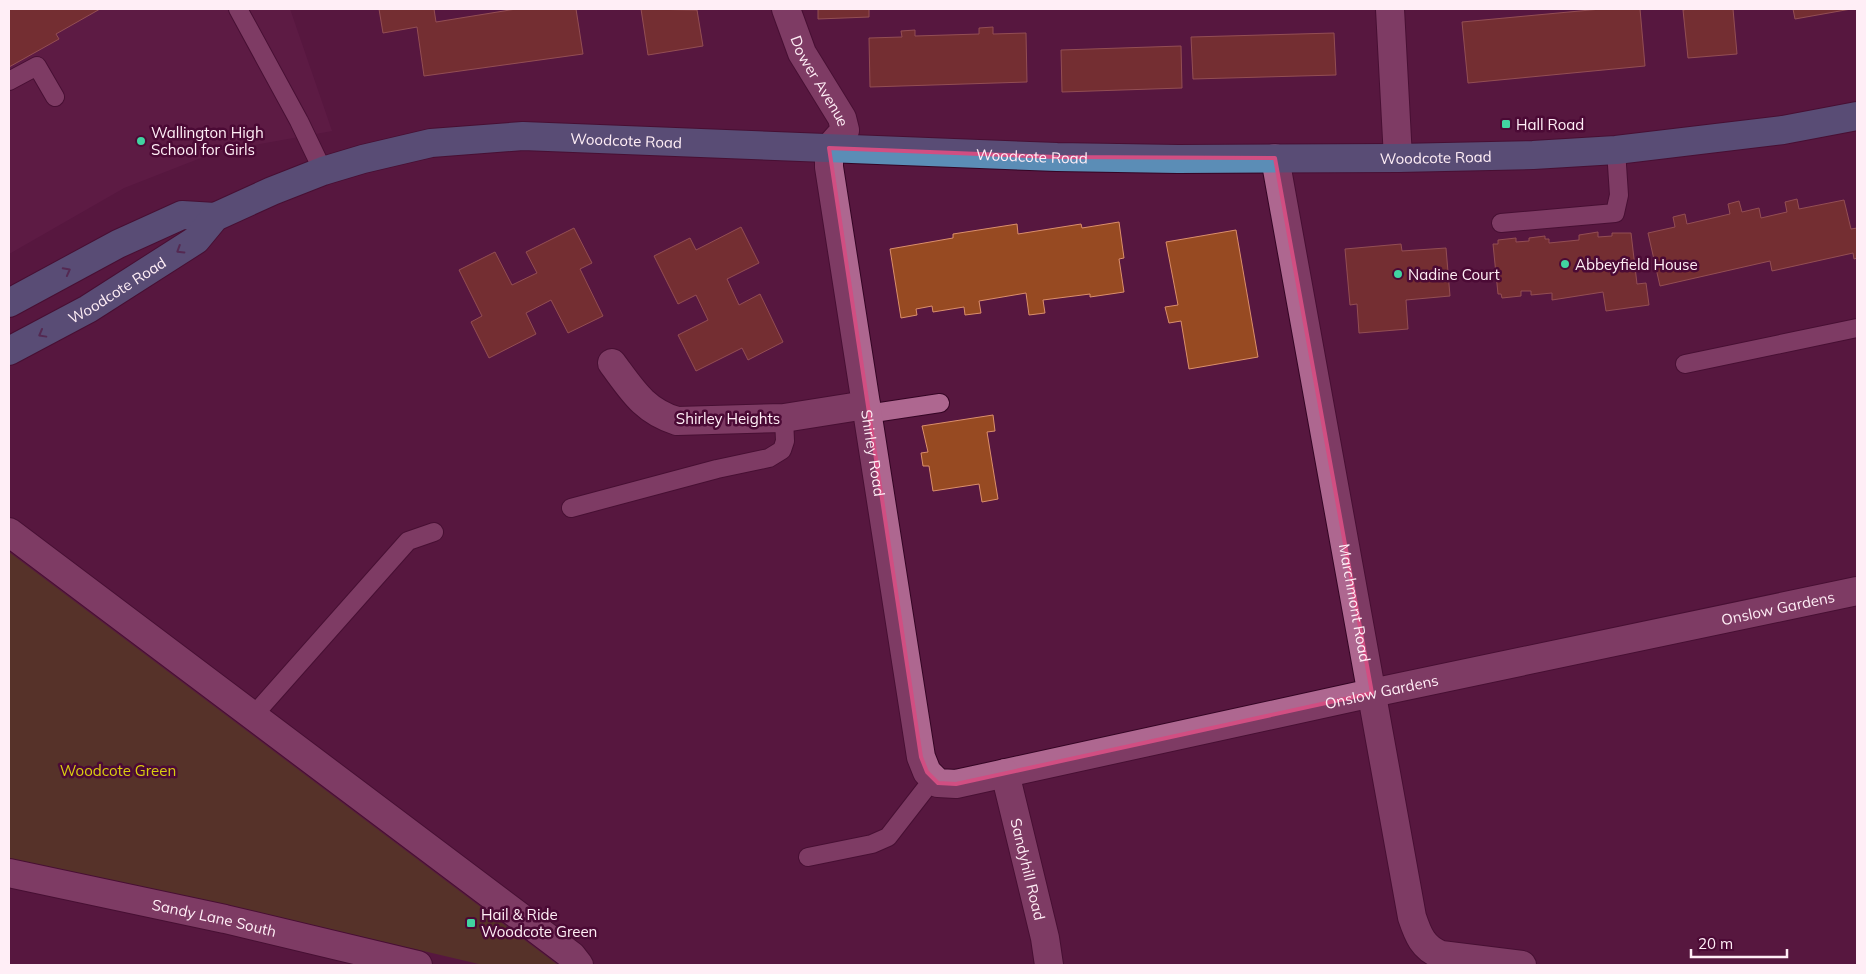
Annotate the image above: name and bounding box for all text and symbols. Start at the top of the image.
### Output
street label: Dower Avenue [787,33,853,128]
place label: Hall Road [1516,115,1584,134]
marker: Hall Road [1500,118,1512,130]
place label: Wallington High School for Girls [151,123,264,159]
street label: Woodcote Road [570,128,682,152]
marker: Wallington High School for Girls [135,135,147,147]
street label: Woodcote Road [976,144,1088,167]
street label: Woodcote Road [1380,146,1492,168]
one-way arrow [177,243,186,253]
street label: Woodcote Road [65,252,169,327]
place label: Abbeyfield House [1575,255,1698,274]
marker: Abbeyfield House [1559,258,1571,270]
place label: Nadine Court [1408,265,1500,284]
one-way arrow [62,268,71,278]
marker: Nadine Court [1392,268,1404,280]
one-way arrow [38,328,47,338]
street label: Shirley Road [857,408,890,498]
street label: Shirley Heights [676,409,780,428]
street label: Marchmont Road [1335,542,1375,664]
street label: Onslow Gardens [1719,586,1836,629]
street label: Onslow Gardens [1323,670,1440,713]
park label: Woodcote Green [60,761,176,780]
street label: Sandyhill Road [1007,816,1050,922]
street label: Sandy Lane South [150,894,278,940]
place label: Hail & Ride Woodcote Green [481,905,597,941]
marker: Hail & Ride Woodcote Green [465,917,477,929]
scale bar [1691,926,1787,958]
text: 20 m [1698,934,1733,953]

